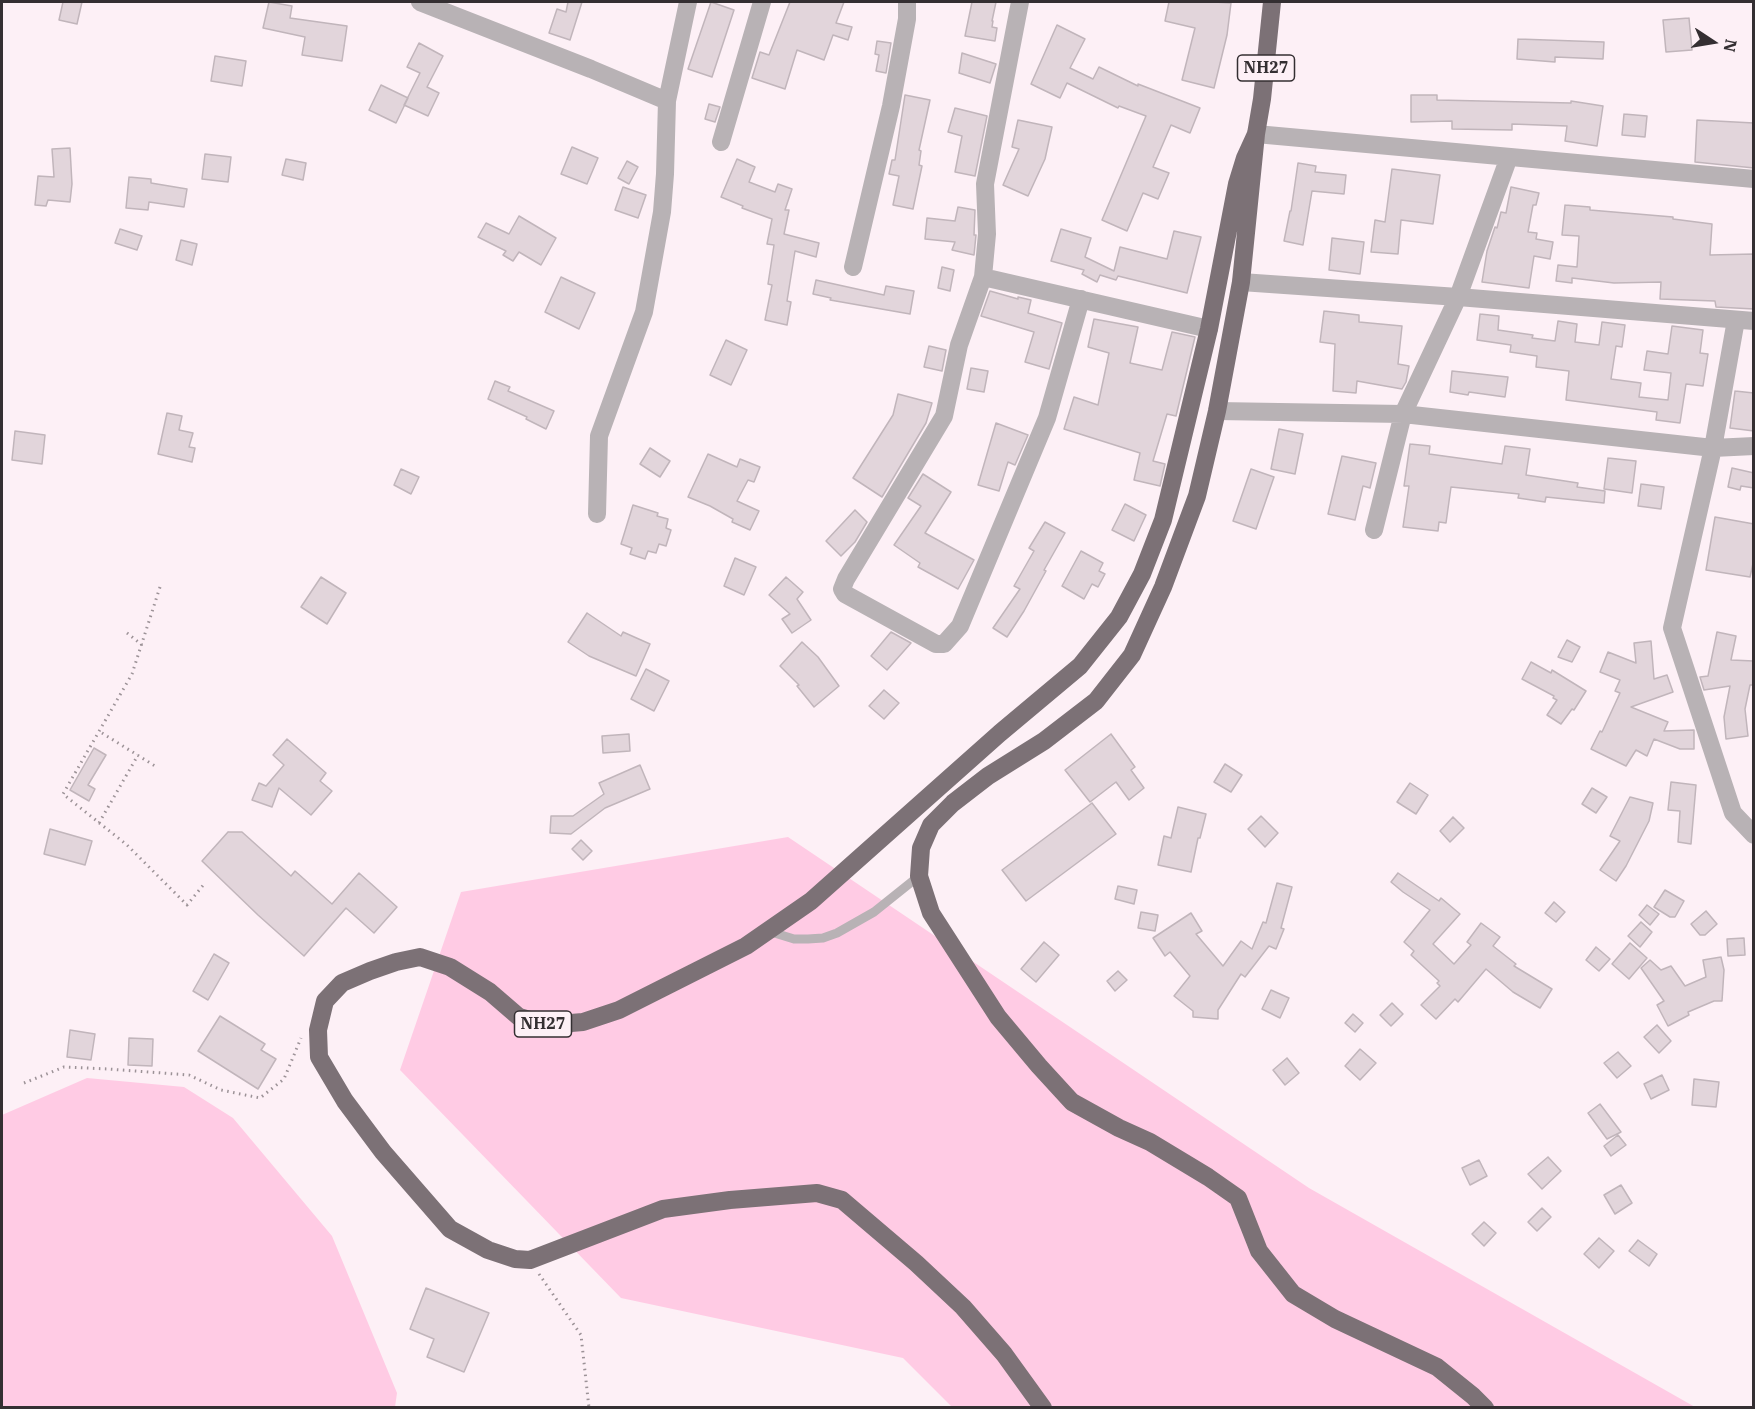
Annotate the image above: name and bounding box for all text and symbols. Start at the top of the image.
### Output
north arrow [1683,12,1743,72]
text: N [1720,37,1742,54]
road number: NH27 [1238,55,1294,81]
road number: NH27 [514,1011,572,1037]

